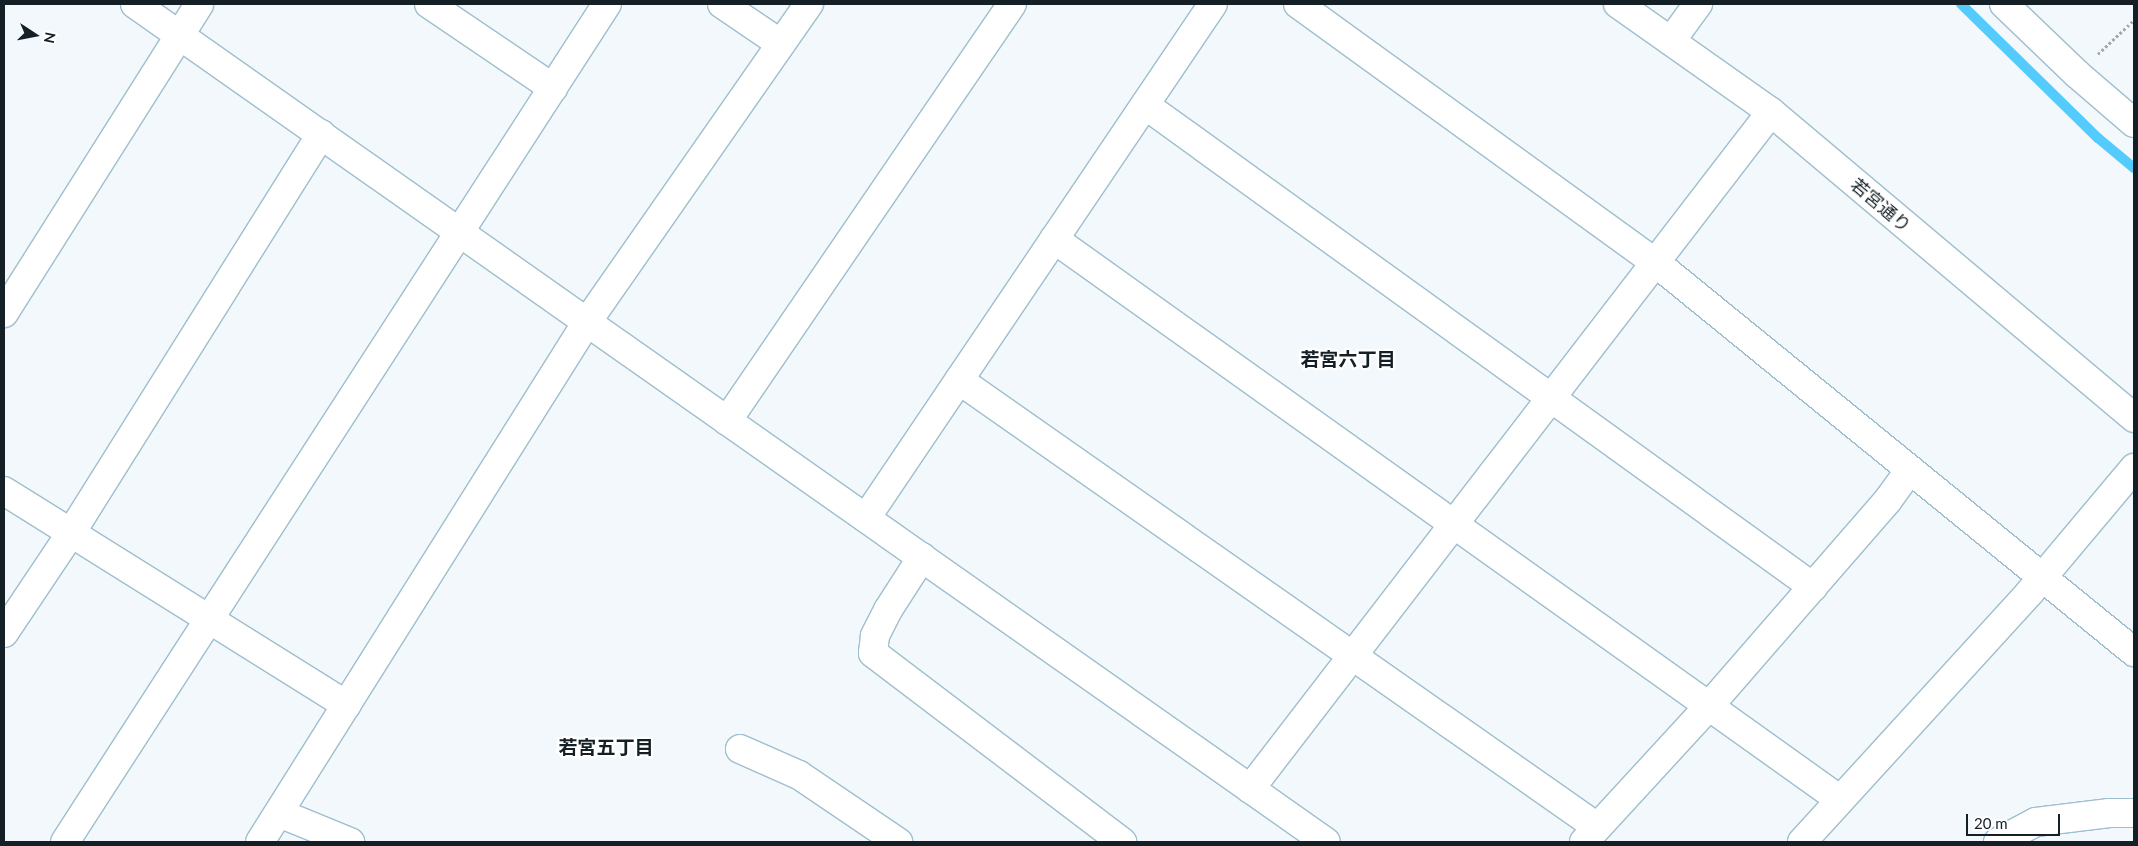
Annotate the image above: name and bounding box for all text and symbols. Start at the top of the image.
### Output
north arrow [10,10,60,60]
text: N [41,31,60,45]
street label: 若宮通り [1846,174,1916,236]
district label: 若宮六丁目 [1301,348,1395,370]
district label: 若宮五丁目 [559,736,653,758]
scale bar [1968,804,2062,836]
text: 20 m [1974,814,2008,832]

